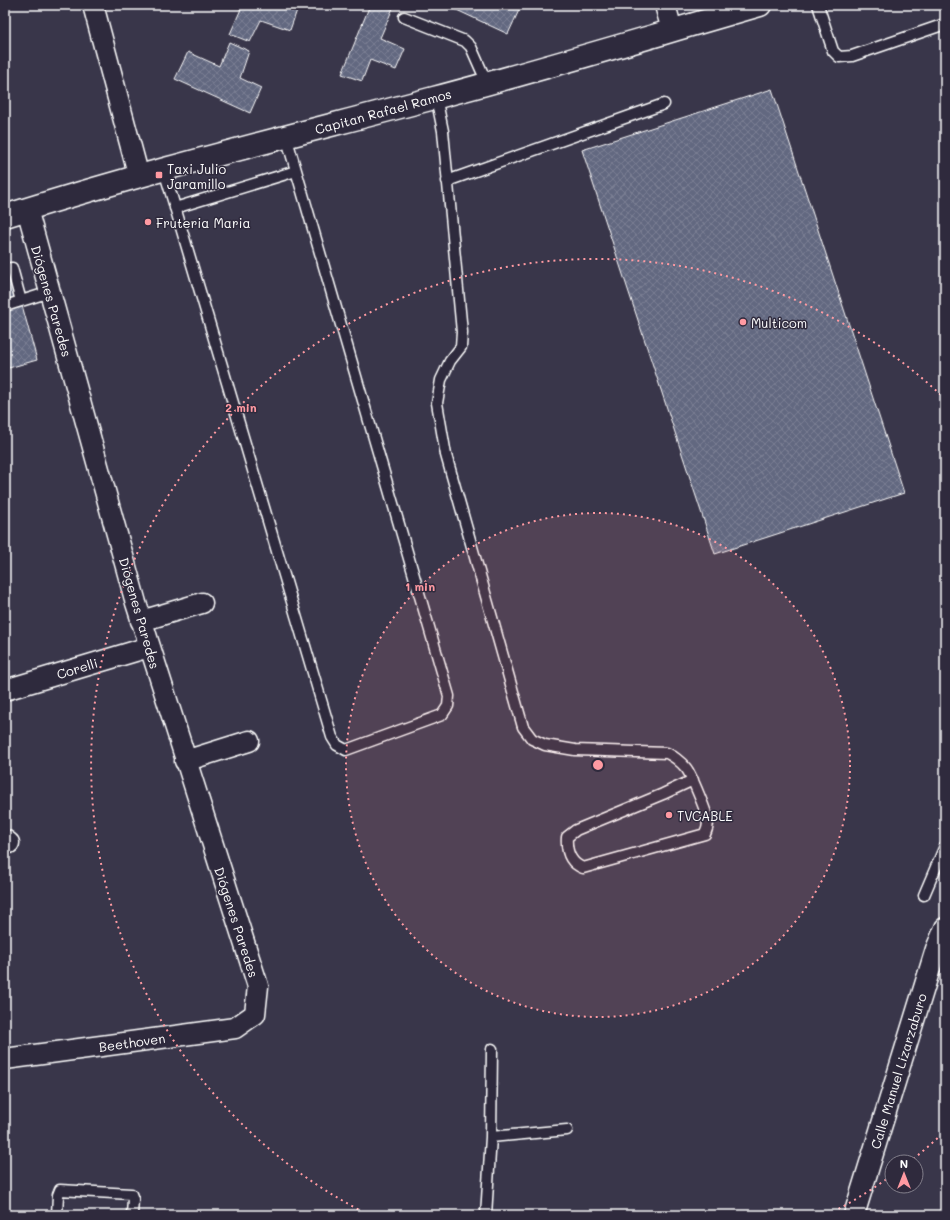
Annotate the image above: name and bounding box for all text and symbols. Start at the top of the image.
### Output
street label: Capitan Rafael Ramos [313,85,453,137]
place label: Taxi Julio Jaramillo [167,160,227,192]
marker: Taxi Julio Jaramillo [154,170,164,180]
place label: Fruteria Maria [156,214,251,231]
marker: Fruteria Maria [143,217,153,227]
street label: Diógenes Paredes [28,243,76,359]
place label: Multicom [751,314,807,331]
marker: Multicom [738,317,748,327]
text: 2 min [225,399,257,415]
street label: Diógenes Paredes [116,555,164,671]
text: 1 min [405,578,435,594]
street label: Corelli [54,654,100,682]
centre of rings [591,758,605,772]
place label: TVCABLE [677,807,733,824]
marker: TVCABLE [664,810,674,820]
street label: Diógenes Paredes [211,865,263,979]
street label: Calle Manuel Lizarzaburo [866,991,930,1151]
street label: Beethoven [98,1029,166,1055]
north arrow [884,1154,924,1194]
text: N [900,1156,908,1171]

